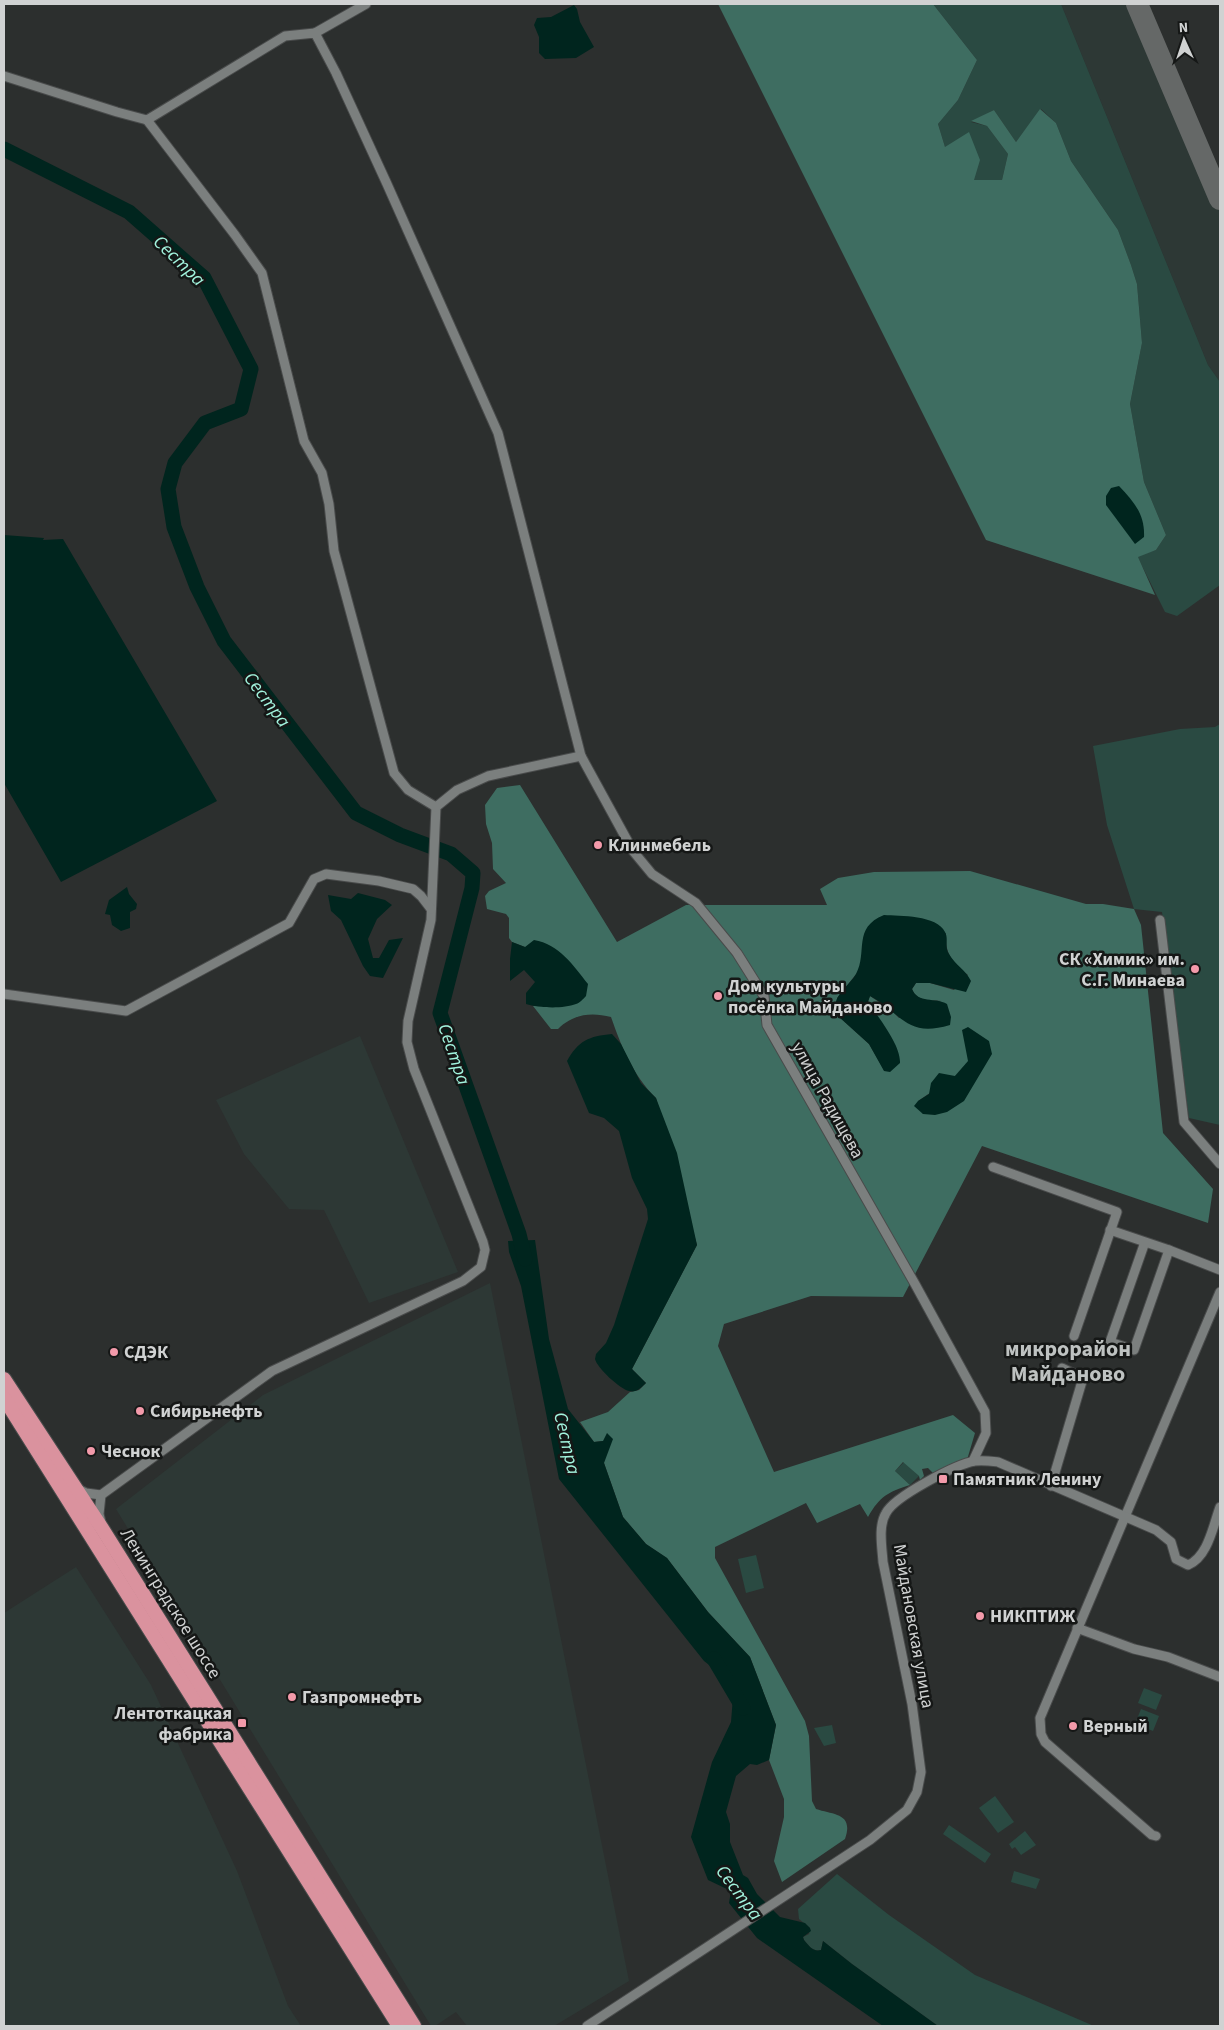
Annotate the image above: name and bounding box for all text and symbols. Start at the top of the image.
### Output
north arrow [1159,15,1209,65]
text: N [1178,18,1189,38]
water label: Сестра [147,229,211,293]
water label: Сестра [237,666,297,733]
place label: Клинмебель [608,833,711,858]
marker: Клинмебель [592,839,604,851]
place label: СК «Химик» им. С.Г. Минаева [1059,947,1185,993]
marker: СК «Химик» им. С.Г. Минаева [1189,963,1201,975]
place label: Дом культуры посёлка Майданово [728,974,892,1020]
marker: Дом культуры посёлка Майданово [712,990,724,1002]
water label: Сестра [430,1020,477,1089]
street label: улица Радищева [785,1037,870,1163]
district label: микрорайон Майданово [1005,1333,1131,1390]
place label: СДЭК [124,1340,169,1365]
marker: СДЭК [108,1346,120,1358]
place label: Сибирьнефть [150,1399,263,1424]
marker: Сибирьнефть [134,1405,146,1417]
water label: Сестра [546,1409,587,1477]
place label: Чеснок [101,1439,161,1464]
marker: Чеснок [85,1445,97,1457]
place label: Памятник Ленину [953,1467,1102,1492]
marker: Памятник Ленину [937,1473,949,1485]
street label: Ленинградское шоссе [114,1523,227,1683]
street label: Майдановская улица [887,1542,940,1710]
place label: НИКПТИЖ [990,1604,1076,1629]
marker: НИКПТИЖ [974,1610,986,1622]
place label: Газпромнефть [302,1685,422,1710]
marker: Газпромнефть [286,1691,298,1703]
place label: Лентоткацкая фабрика [114,1701,232,1747]
place label: Верный [1083,1714,1148,1739]
marker: Лентоткацкая фабрика [236,1717,248,1729]
marker: Верный [1067,1720,1079,1732]
water label: Сестра [709,1859,769,1926]

